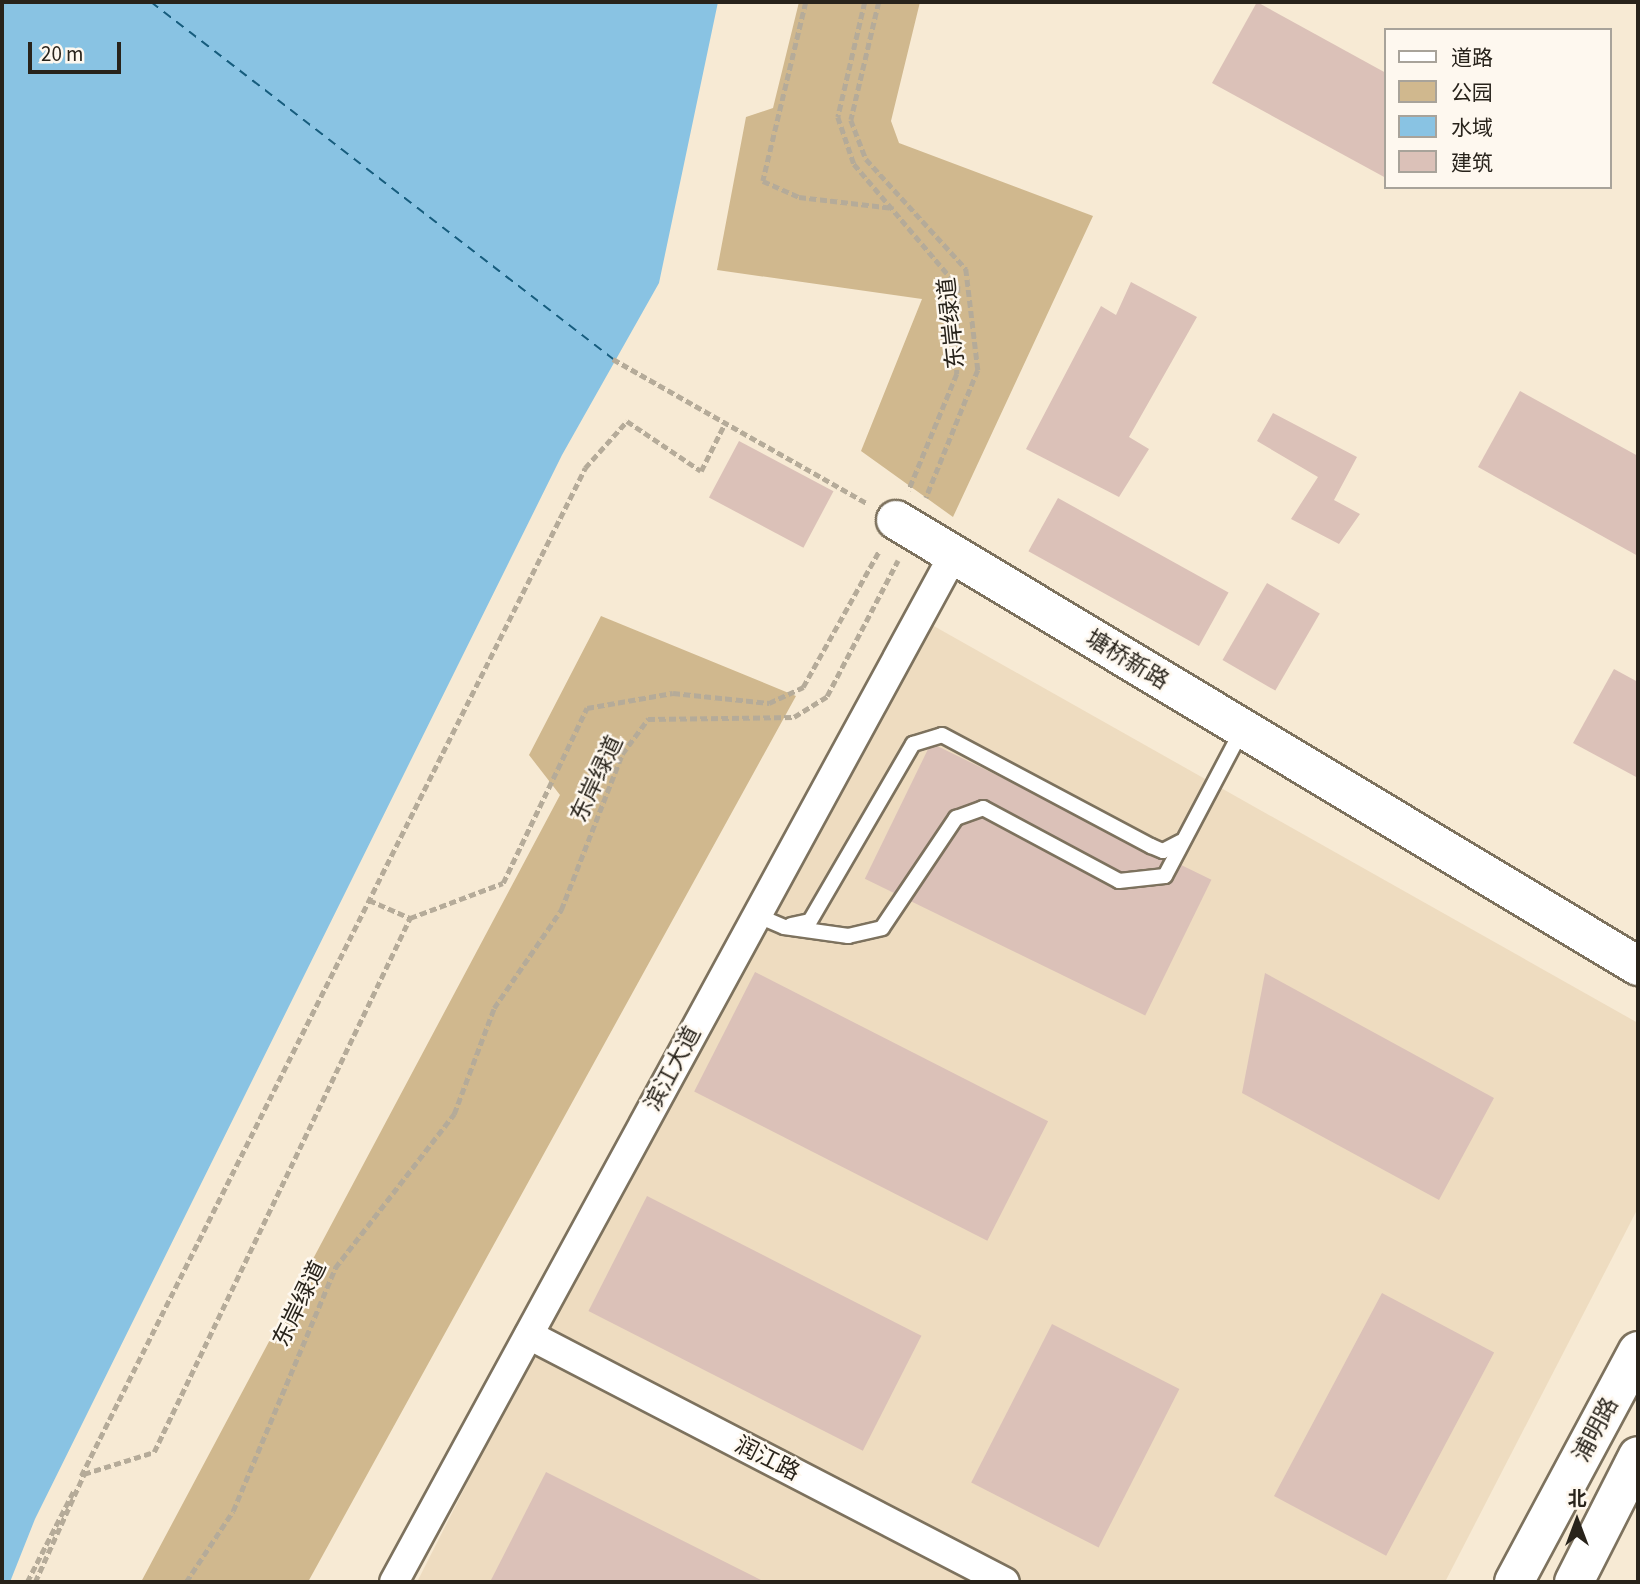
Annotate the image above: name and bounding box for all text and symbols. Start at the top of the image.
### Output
scale bar [32,28,124,72]
legend [1384,28,1612,189]
text: 20 m [41,39,83,69]
text: 道路 [1451,43,1493,73]
text: 公园 [1451,78,1493,108]
text: 水域 [1451,113,1493,143]
text: 建筑 [1451,148,1493,178]
street label: 东岸绿道 [933,276,971,370]
street label: 塘桥新路 [1080,624,1174,696]
street label: 东岸绿道 [565,731,629,827]
street label: 滨江大道 [639,1022,707,1116]
street label: 东岸绿道 [267,1257,333,1351]
street label: 浦明路 [1568,1393,1624,1467]
street label: 润江路 [730,1431,804,1487]
north arrow [1542,1486,1612,1556]
text: 北 [1567,1486,1587,1513]

